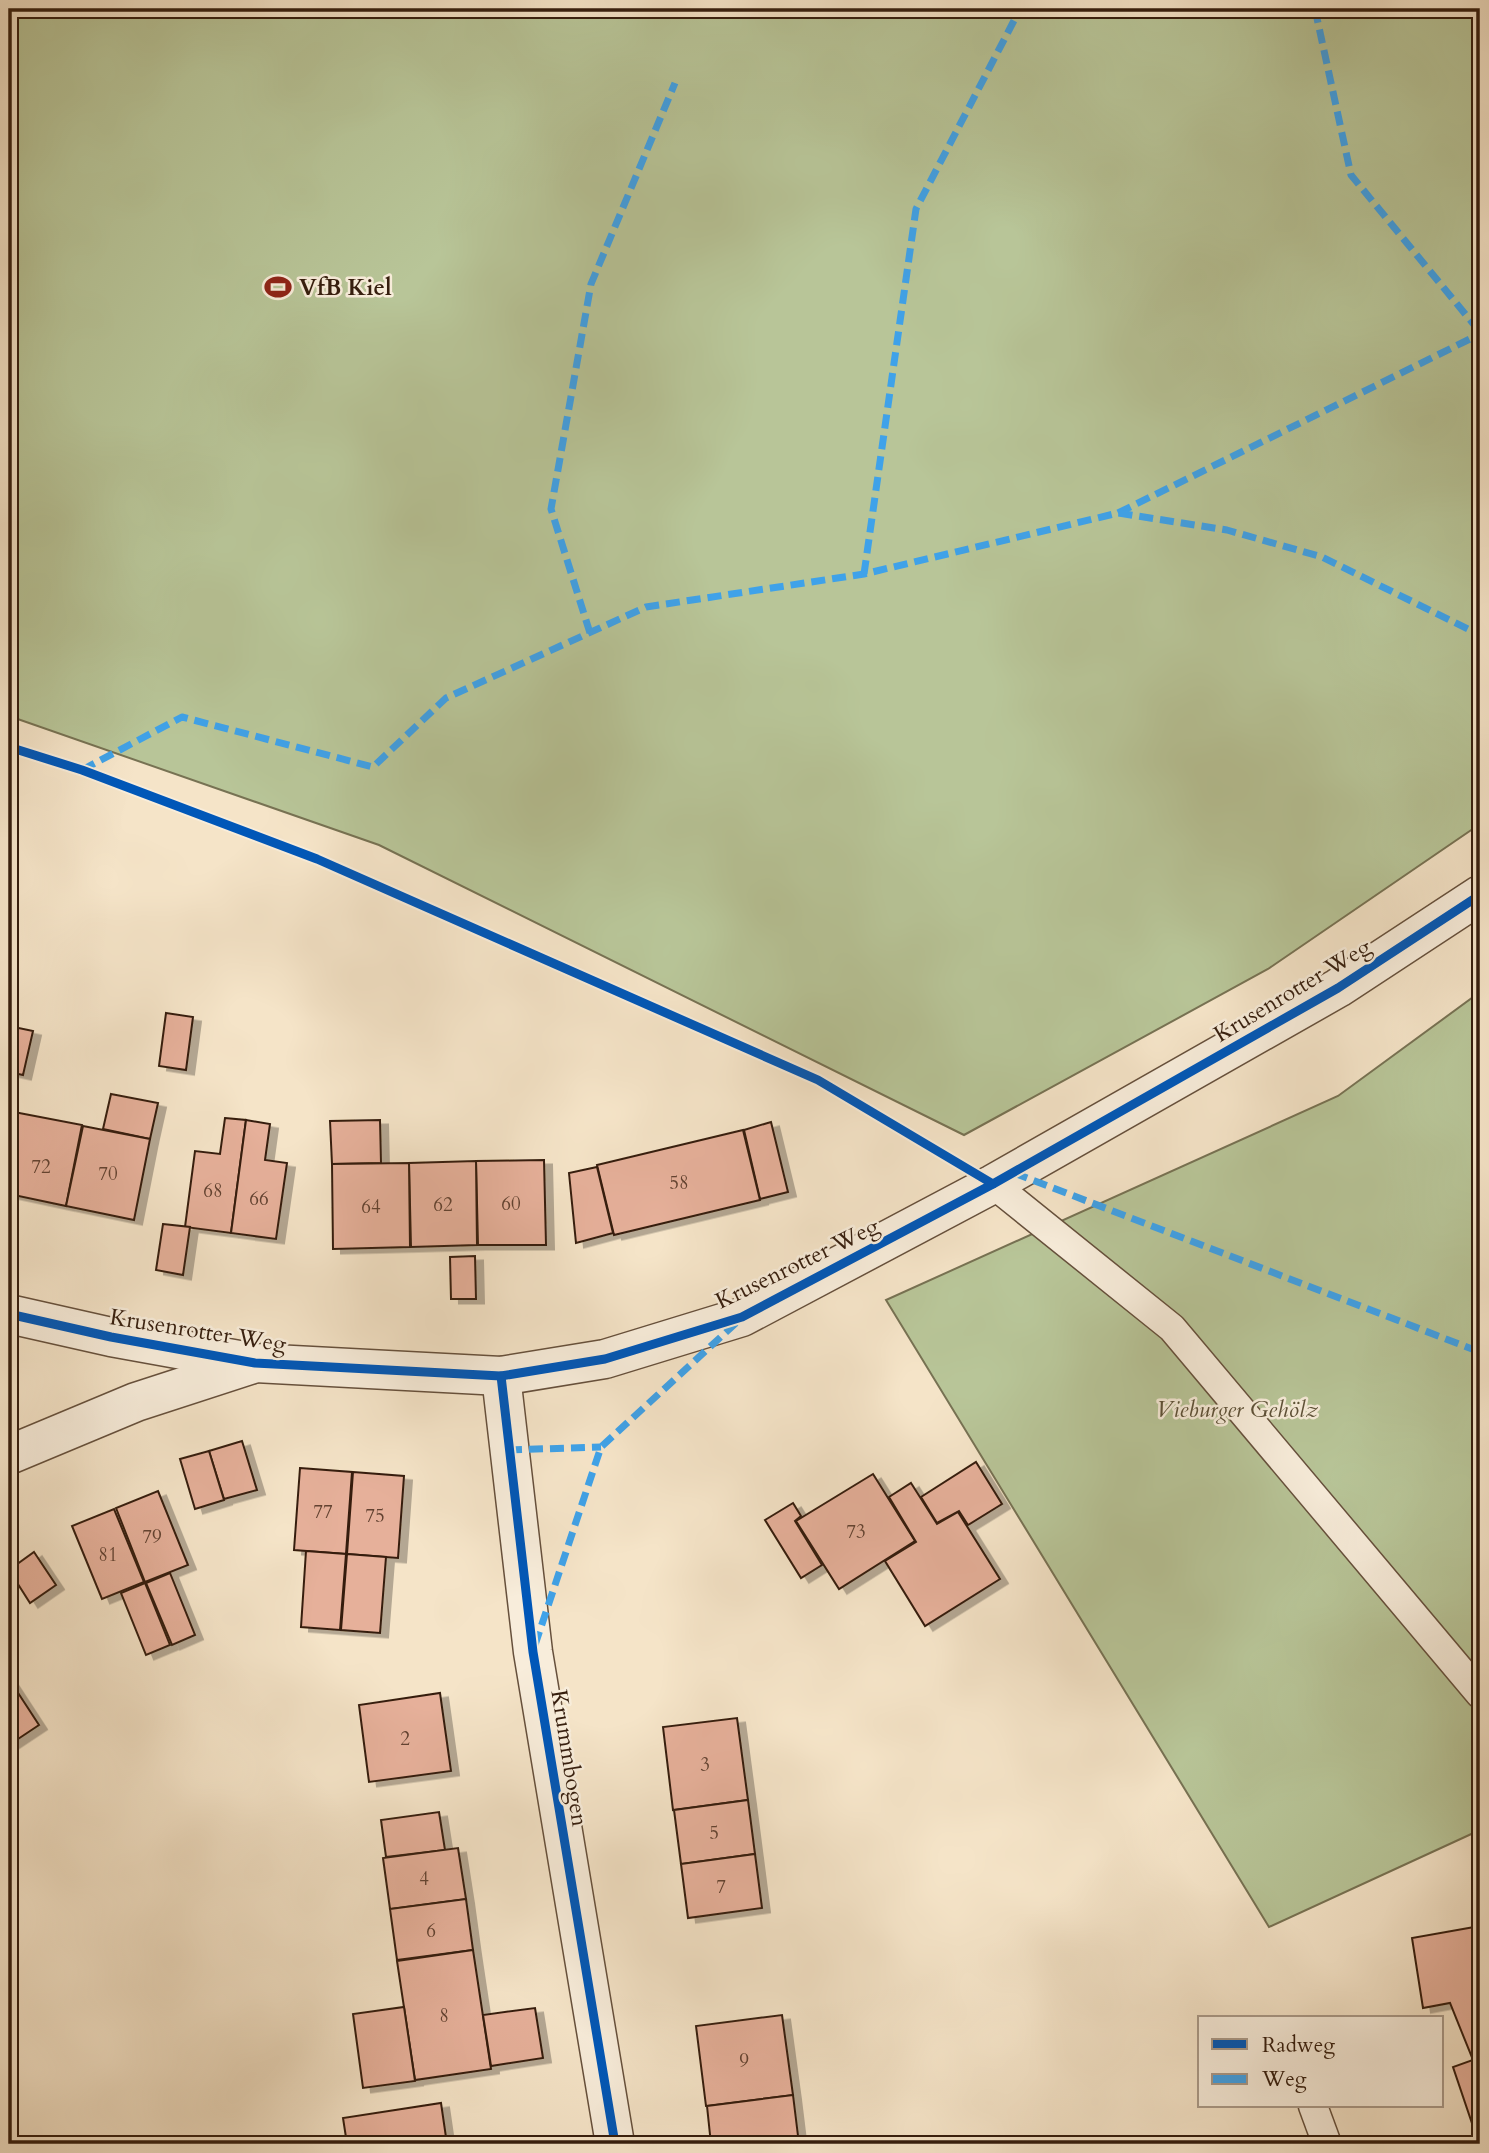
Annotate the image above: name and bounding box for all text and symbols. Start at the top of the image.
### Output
sports icon: VfB Kiel [263,272,293,302]
place label: VfB Kiel [299,272,392,303]
street label: Krusenrotter Weg [1208,931,1377,1050]
house number: 72 [31,1154,51,1180]
house number: 70 [98,1161,118,1187]
house number: 58 [669,1170,689,1196]
house number: 68 [203,1178,223,1204]
house number: 66 [249,1186,269,1212]
house number: 60 [501,1191,521,1217]
house number: 62 [433,1192,453,1218]
house number: 64 [361,1194,381,1220]
street label: Krusenrotter Weg [710,1210,884,1316]
street label: Krusenrotter Weg [107,1301,289,1360]
park label: Vieburger Gehölz [1156,1394,1318,1425]
house number: 77 [313,1499,333,1525]
house number: 75 [365,1503,385,1529]
house number: 73 [846,1519,866,1545]
house number: 79 [142,1524,162,1550]
house number: 81 [98,1542,118,1568]
street label: Krummbogen [543,1687,596,1829]
house number: 2 [400,1726,410,1752]
house number: 3 [700,1752,710,1778]
house number: 5 [709,1820,719,1846]
house number: 4 [419,1866,429,1892]
house number: 7 [716,1874,726,1900]
house number: 6 [426,1918,436,1944]
house number: 8 [439,2003,449,2029]
legend [1198,2016,1444,2108]
text: Radweg [1262,2031,1335,2060]
house number: 9 [739,2048,749,2074]
text: Weg [1261,2065,1307,2094]

